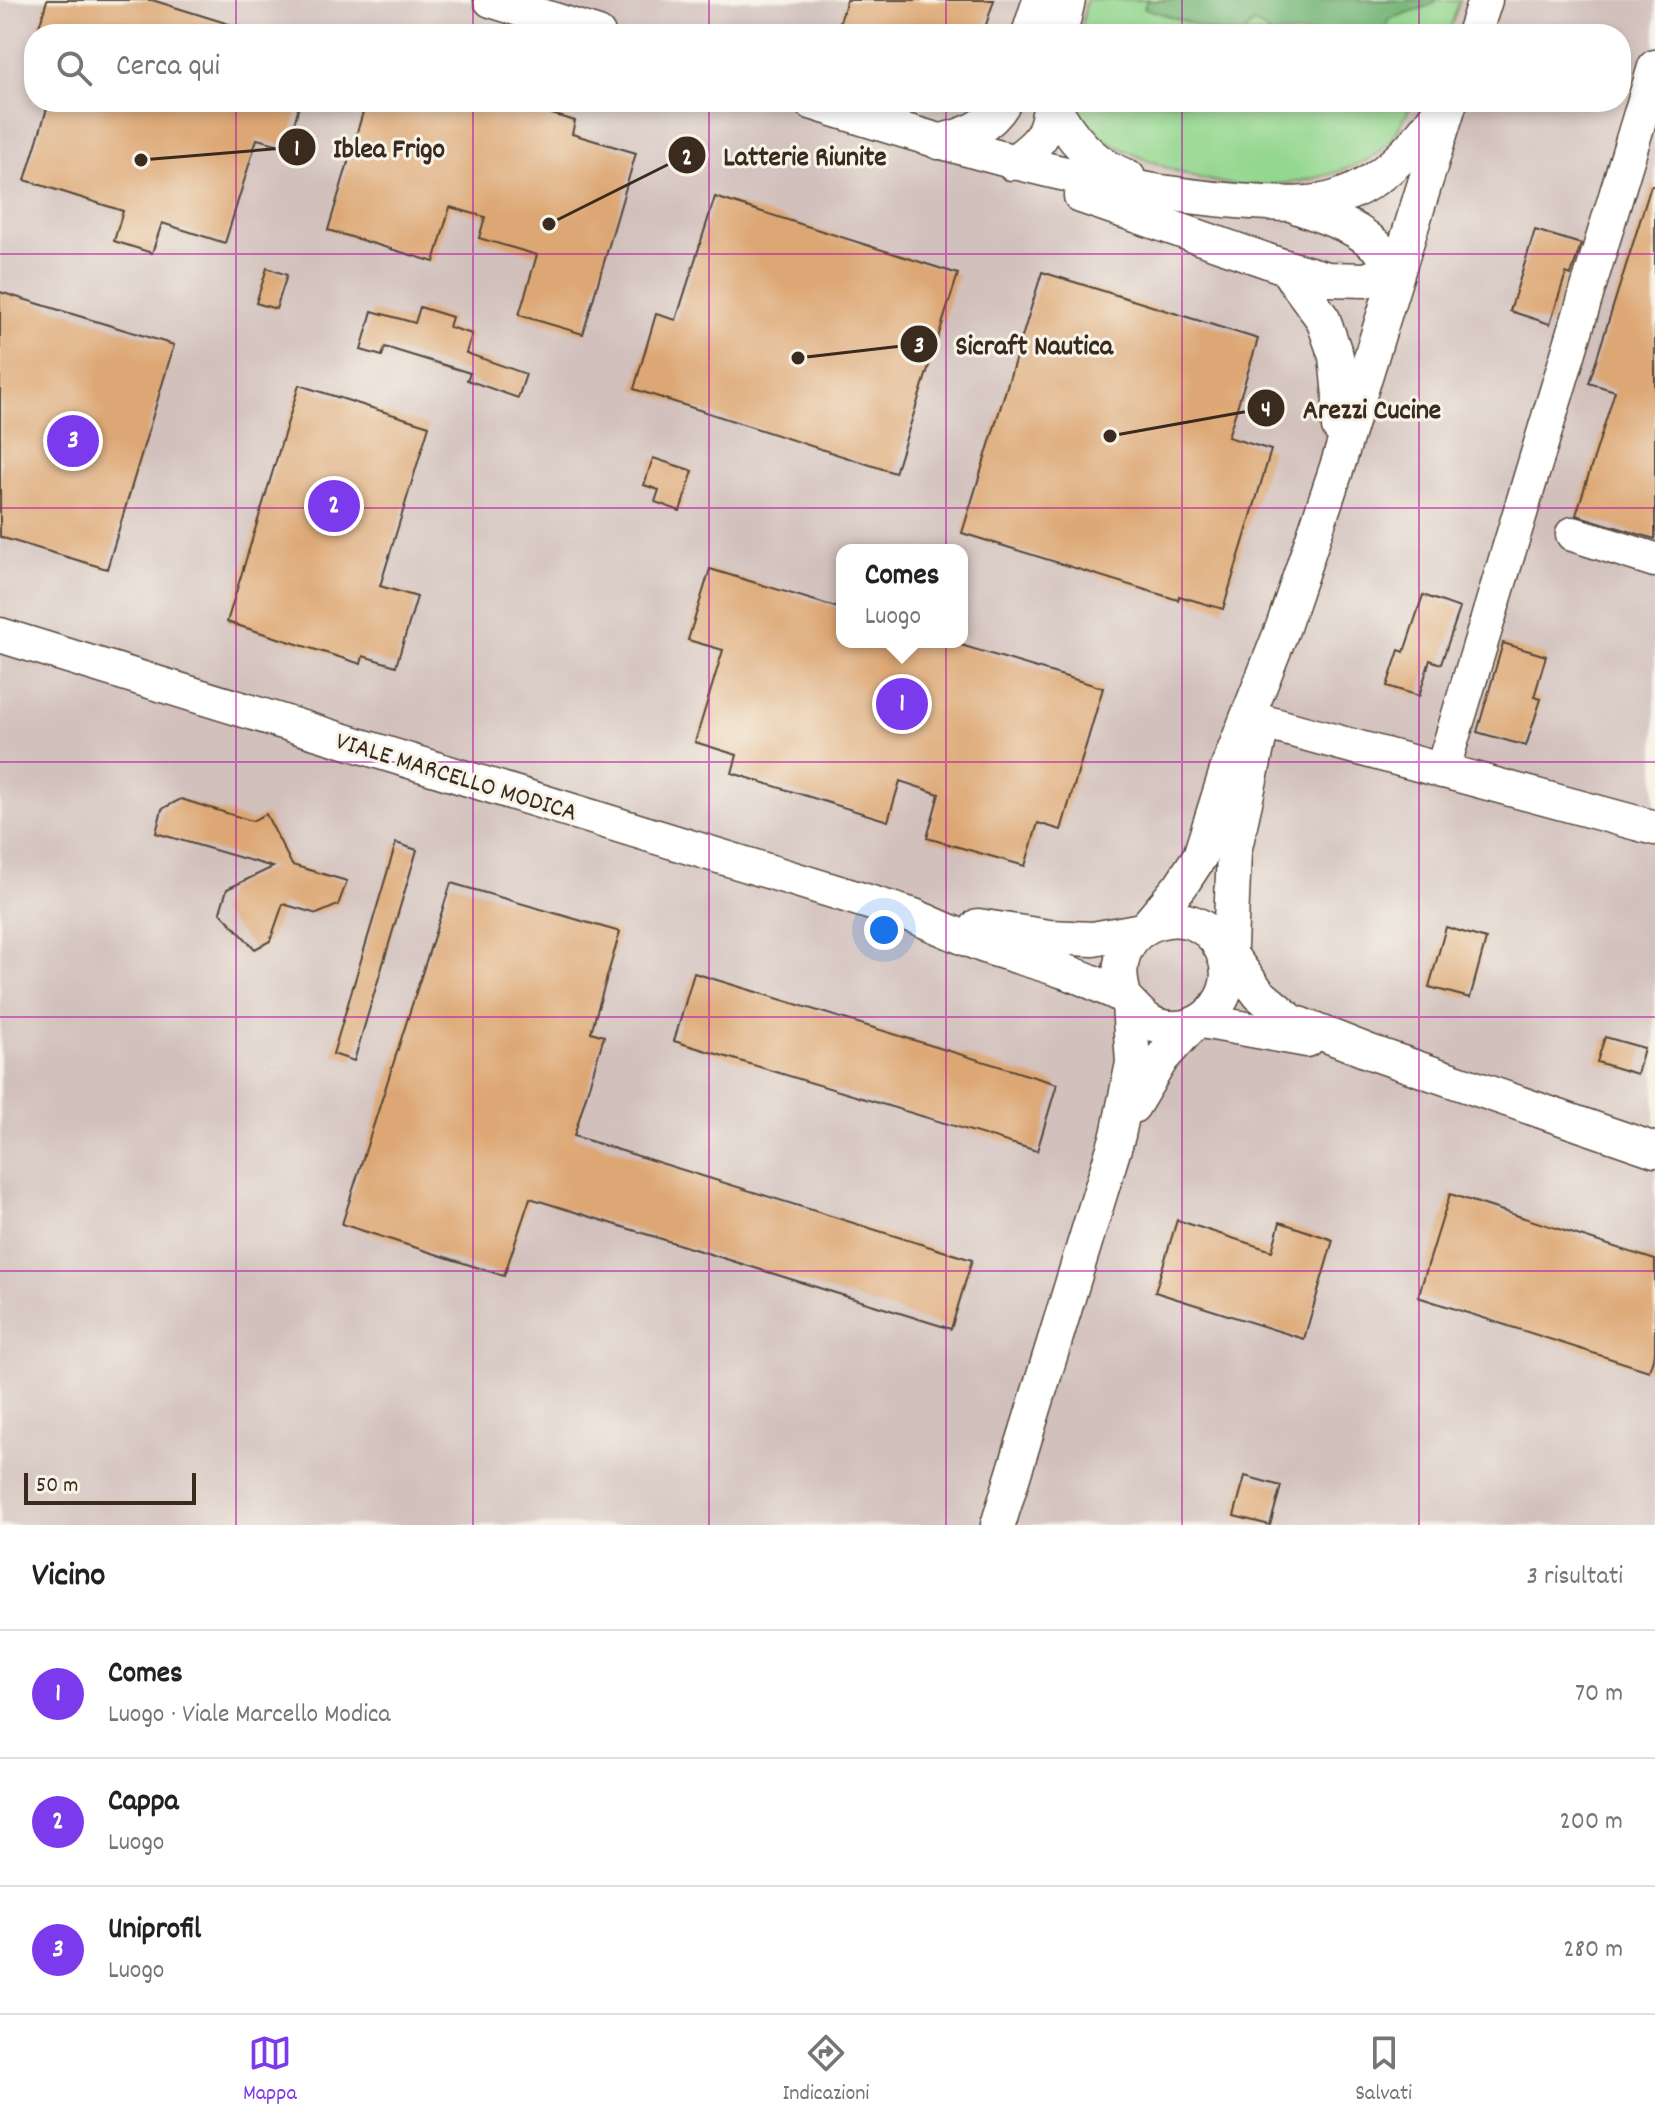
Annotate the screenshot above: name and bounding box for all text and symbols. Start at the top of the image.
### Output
search box [24,24,1631,112]
icon: search [52,46,96,90]
text: Cerca qui [116,47,220,90]
callout: Iblea Frigo [277,121,461,173]
callout: Latterie Riunite [667,129,903,181]
text: Iblea Frigo [333,132,445,172]
text: 1 [294,133,300,167]
text: Latterie Riunite [723,140,887,180]
text: 2 [682,142,692,176]
callout: Sicraft Nautica [899,318,1129,370]
text: Sicraft Nautica [955,329,1114,369]
text: 3 [914,330,924,364]
callout: Arezzi Cucine [1246,382,1457,434]
text: Arezzi Cucine [1303,393,1441,433]
text: 4 [1261,394,1271,428]
pin: 3 [47,411,99,471]
pin: 2 [308,476,360,536]
popup [836,544,968,648]
text: Comes [865,556,939,599]
text: Luogo [865,599,921,636]
pin: 1 [876,674,928,734]
street label: VIALE MARCELLO MODICA [331,724,581,833]
your location [864,910,904,950]
scale bar [24,1469,196,1505]
text: 50 m [36,1471,78,1502]
text: Vicino [32,1553,105,1602]
text: 3 risultati [1527,1559,1623,1596]
text: Comes [108,1654,183,1697]
text: 1 [55,1676,61,1713]
text: 70 m [1575,1676,1623,1713]
text: Luogo · Viale Marcello Modica [108,1697,391,1734]
text: Cappa [108,1782,179,1825]
text: 2 [52,1804,64,1841]
text: 200 m [1559,1804,1623,1841]
text: Luogo [108,1825,164,1862]
text: Uniprofil [108,1910,201,1953]
text: 3 [52,1932,64,1969]
text: 280 m [1563,1932,1623,1969]
text: Luogo [108,1953,164,1990]
tab: Mappa [243,2031,297,2110]
tab: Indicazioni [783,2031,869,2110]
tab: Salvati [1355,2031,1412,2110]

